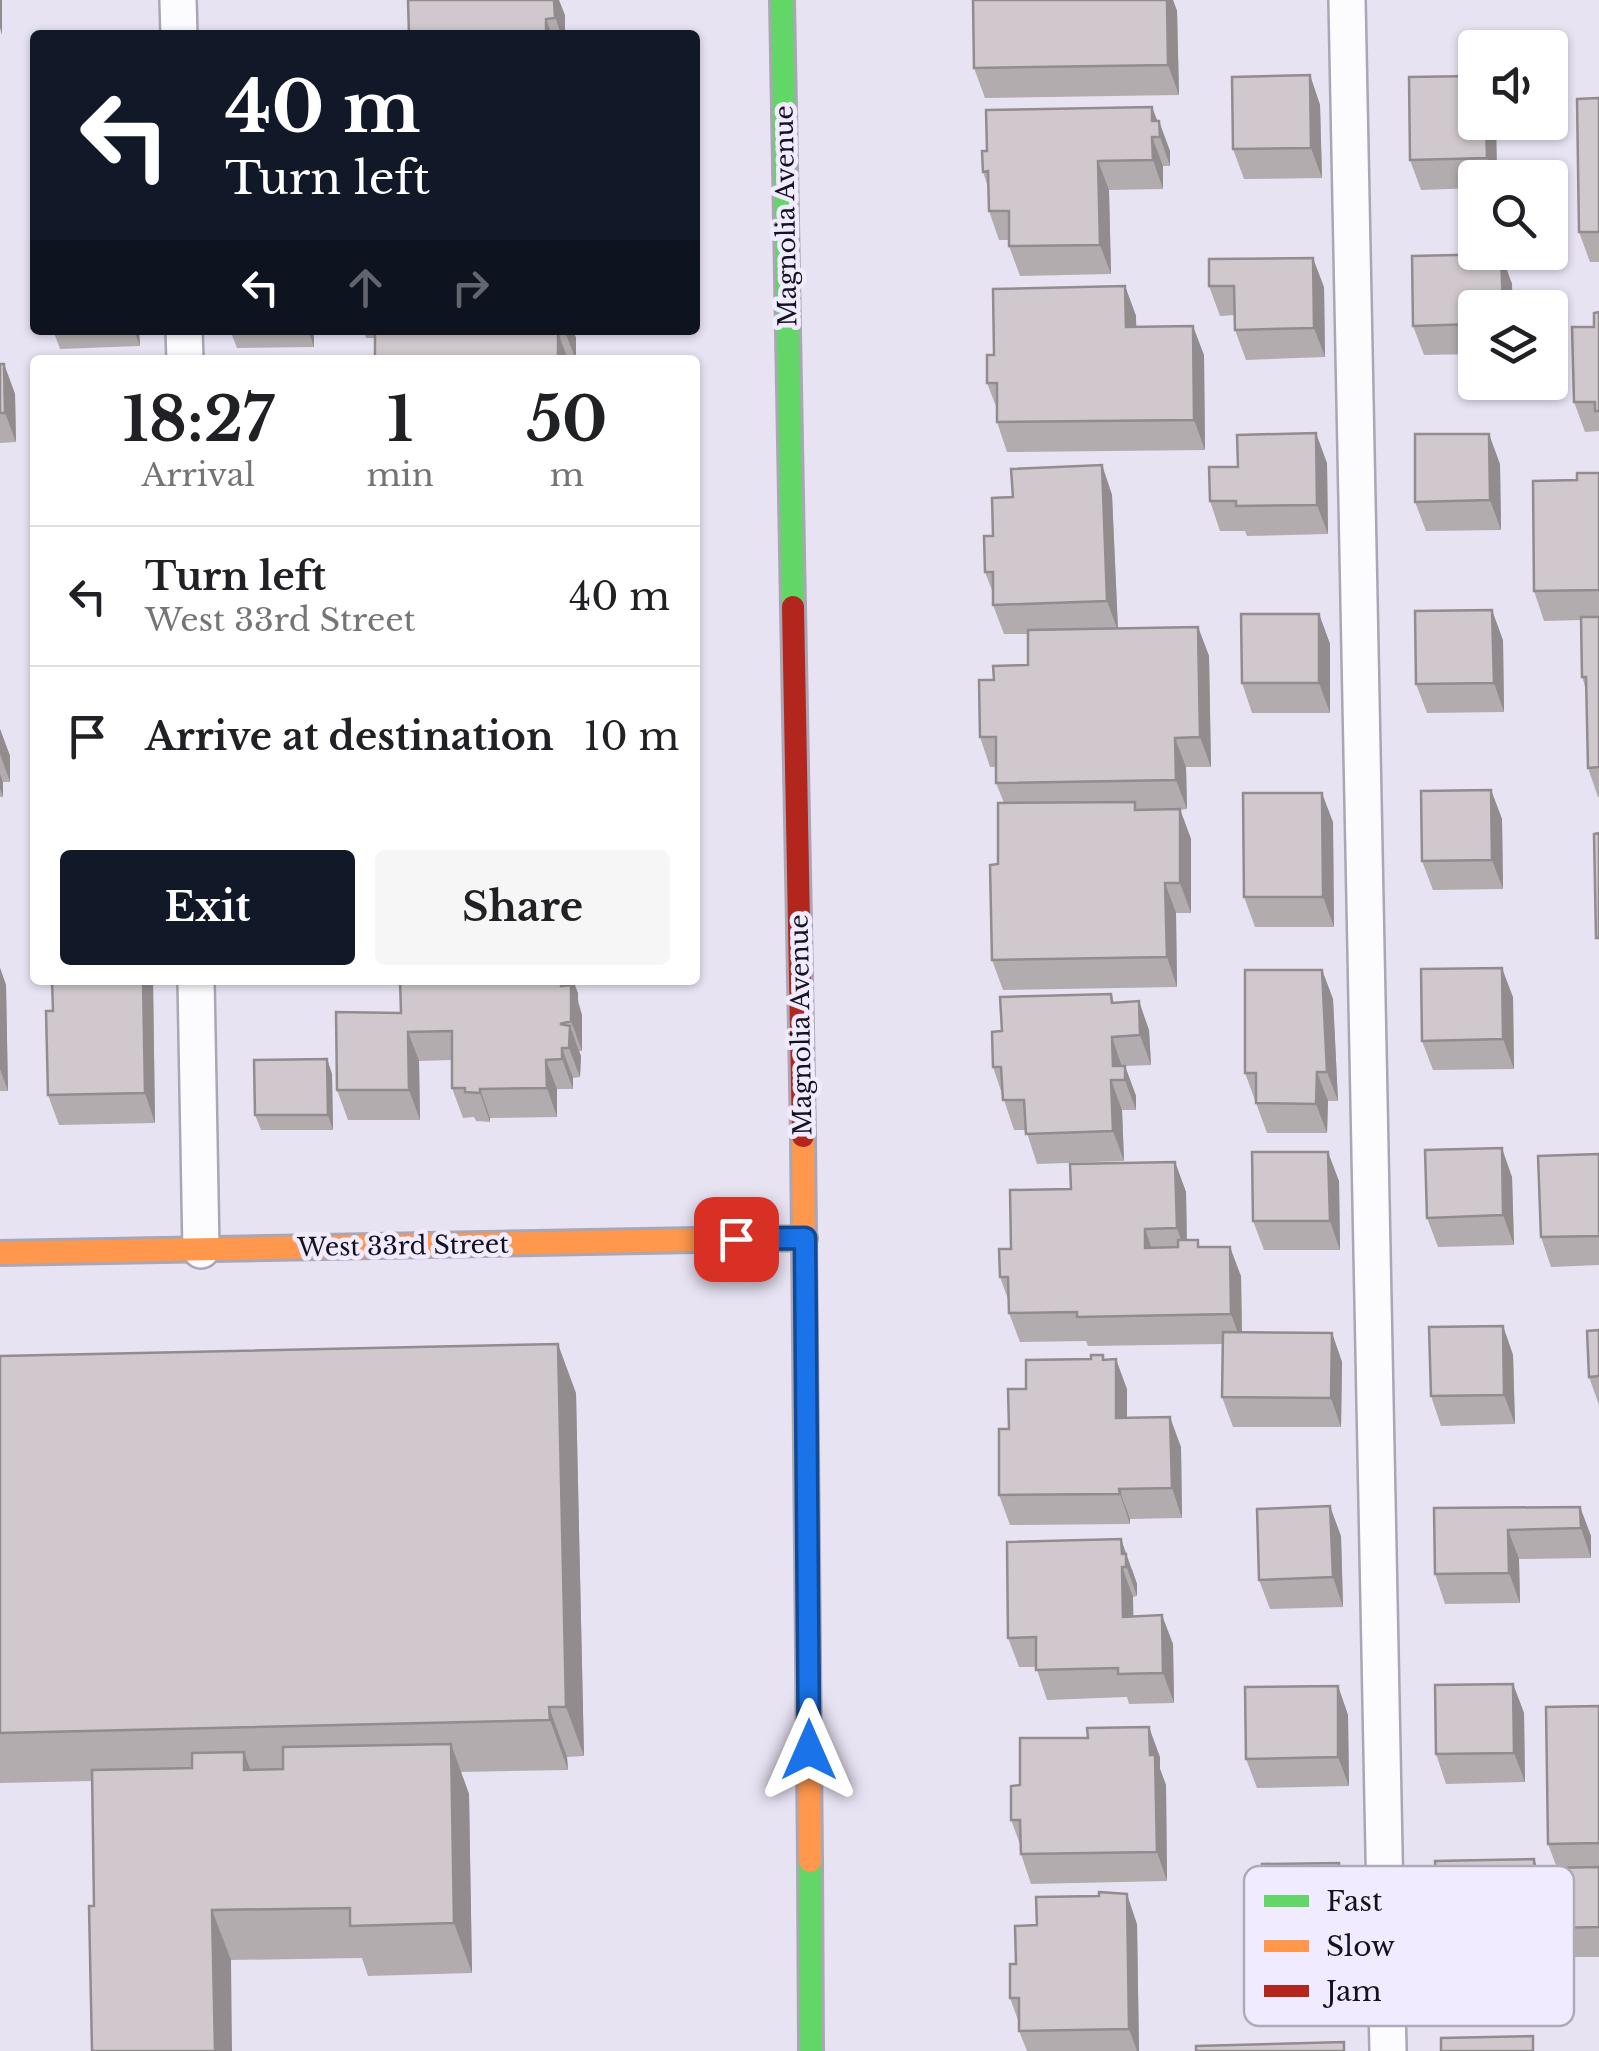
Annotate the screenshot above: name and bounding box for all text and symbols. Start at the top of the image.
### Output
map controls [1458,30,1568,400]
button: sound [1458,30,1568,140]
text: 40 m [225,64,420,151]
icon: left [60,70,190,200]
street label: Magnolia Avenue [769,105,803,327]
text: Turn left [225,150,430,206]
button: search [1458,160,1568,270]
icon: left [233,260,288,315]
icon: ahead [338,260,393,315]
icon: right [443,260,498,315]
button: layers [1458,290,1568,400]
text: 18:27 [123,383,274,457]
text: 1 [387,383,413,457]
text: 50 [526,383,607,457]
text: Arrival [142,455,255,495]
text: min [367,455,434,495]
text: m [550,455,584,495]
text: Turn left [145,553,326,600]
icon: left [60,569,115,624]
text: 40 m [569,573,670,620]
text: West 33rd Street [145,600,416,640]
icon: arrive [60,709,115,764]
text: Arrive at destination [145,713,554,760]
text: 10 m [584,713,679,760]
button: Exit [60,850,355,965]
button: Share [375,850,670,965]
street label: Magnolia Avenue [784,914,818,1136]
pin [694,1197,779,1282]
icon: arrive [709,1212,764,1267]
street label: West 33rd Street [296,1229,510,1263]
position arrow [757,1698,861,1802]
legend [1244,1866,1574,2026]
text: Fast [1326,1884,1383,1919]
text: Slow [1326,1929,1395,1964]
text: Jam [1322,1974,1382,2009]

